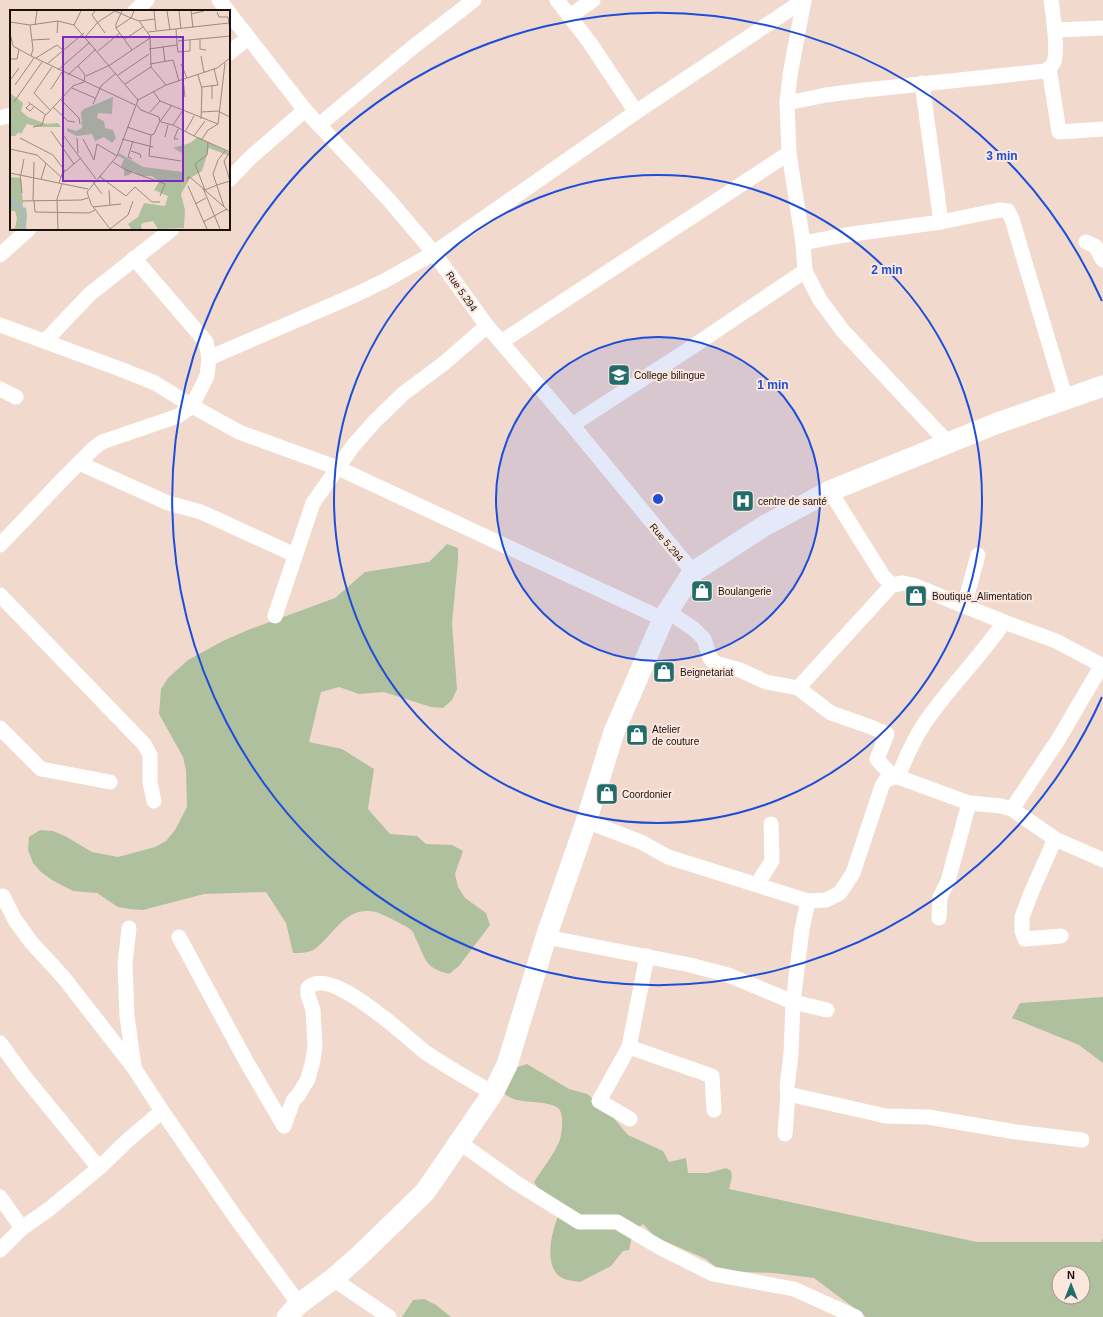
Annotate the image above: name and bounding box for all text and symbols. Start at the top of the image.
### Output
inset map [10,10,230,230]
text: 3 min [986,149,1018,163]
text: 2 min [871,263,903,277]
street label: Rue 5.294 [444,269,480,314]
school or university icon: College bilingue [606,362,632,388]
place label: College bilingue [634,370,706,381]
text: 1 min [757,378,789,392]
hospital icon: centre de santé [730,488,756,514]
centre of rings [651,492,665,506]
place label: centre de santé [758,496,827,507]
street label: Rue 5.294 [648,521,686,564]
shop icon: Boulangerie [689,578,715,604]
shop icon: Boutique_Alimentation [903,583,929,609]
place label: Boulangerie [718,586,772,597]
place label: Boutique_Alimentation [932,591,1032,602]
shop icon: Beignetariat [651,659,677,685]
place label: Beignetariat [680,667,734,678]
shop icon: Atelier de couture [624,722,650,748]
place label: Atelier de couture [652,724,700,747]
shop icon: Coordonier [594,781,620,807]
place label: Coordonier [622,789,672,800]
north arrow [1051,1265,1091,1305]
text: N [1067,1269,1075,1281]

